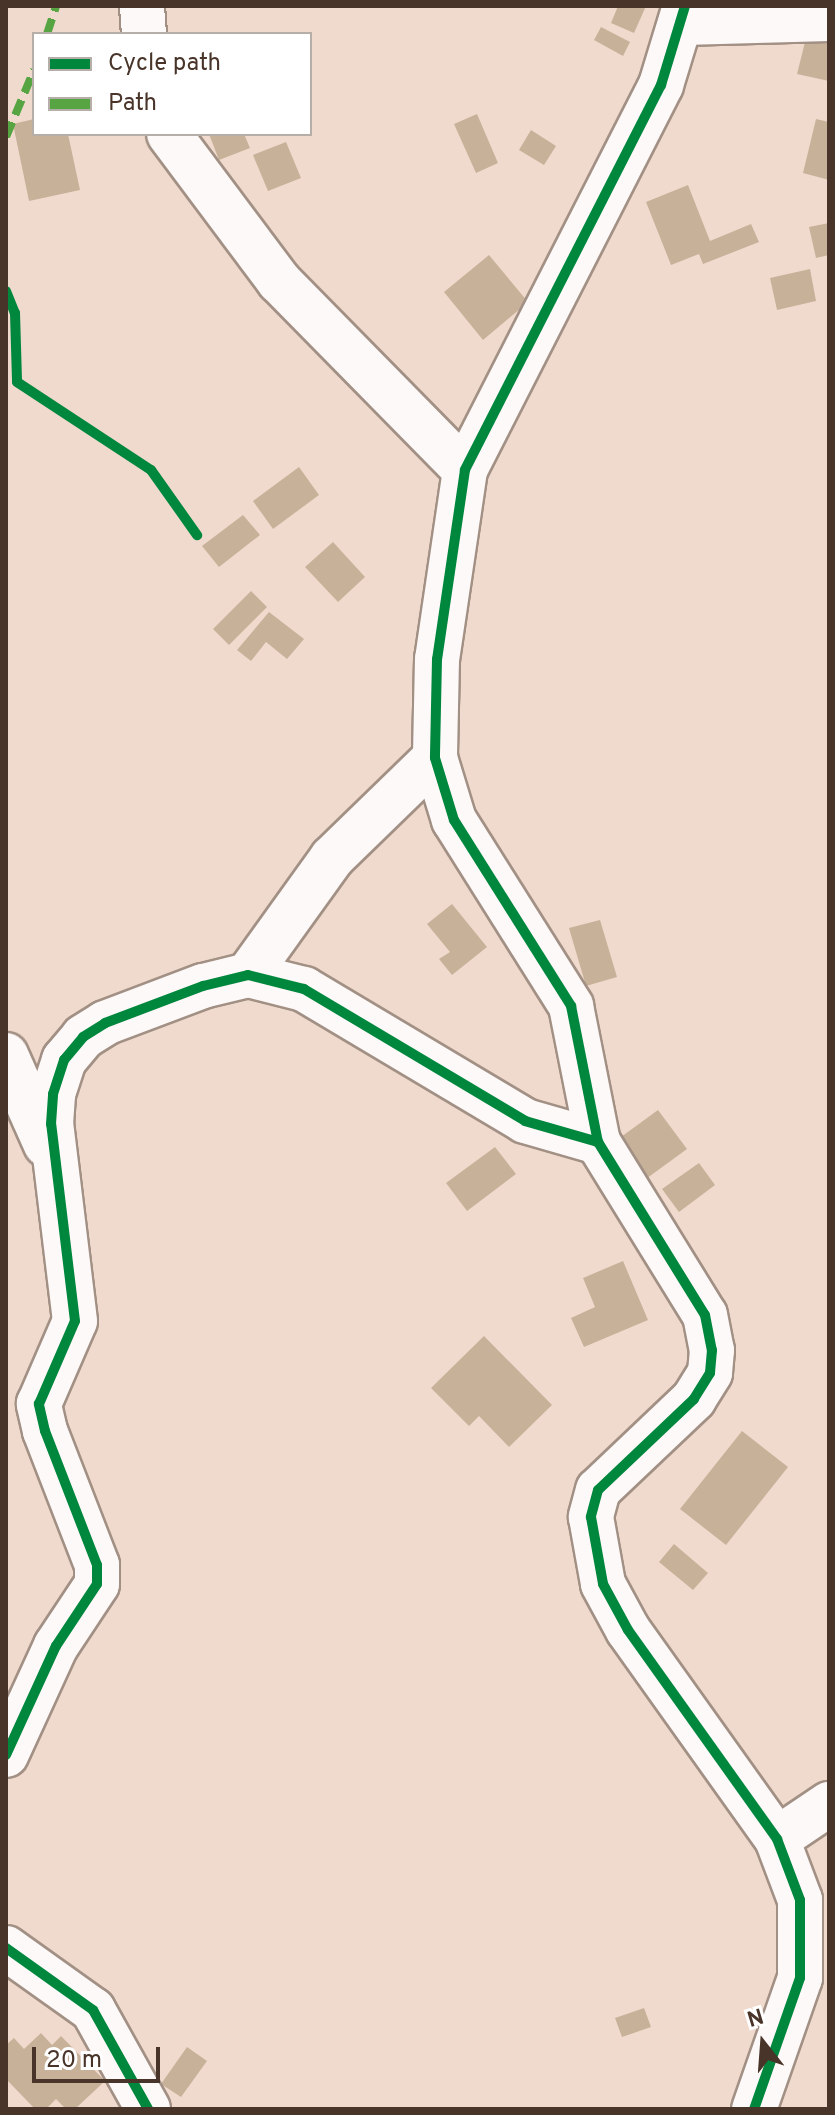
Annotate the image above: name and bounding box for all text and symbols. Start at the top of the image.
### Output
legend [32,32,312,136]
text: Cycle path [108,49,221,79]
text: Path [108,89,157,119]
north arrow [723,2003,803,2083]
text: N [744,2004,767,2035]
scale bar [36,2031,164,2081]
text: 20 m [46,2046,102,2076]

